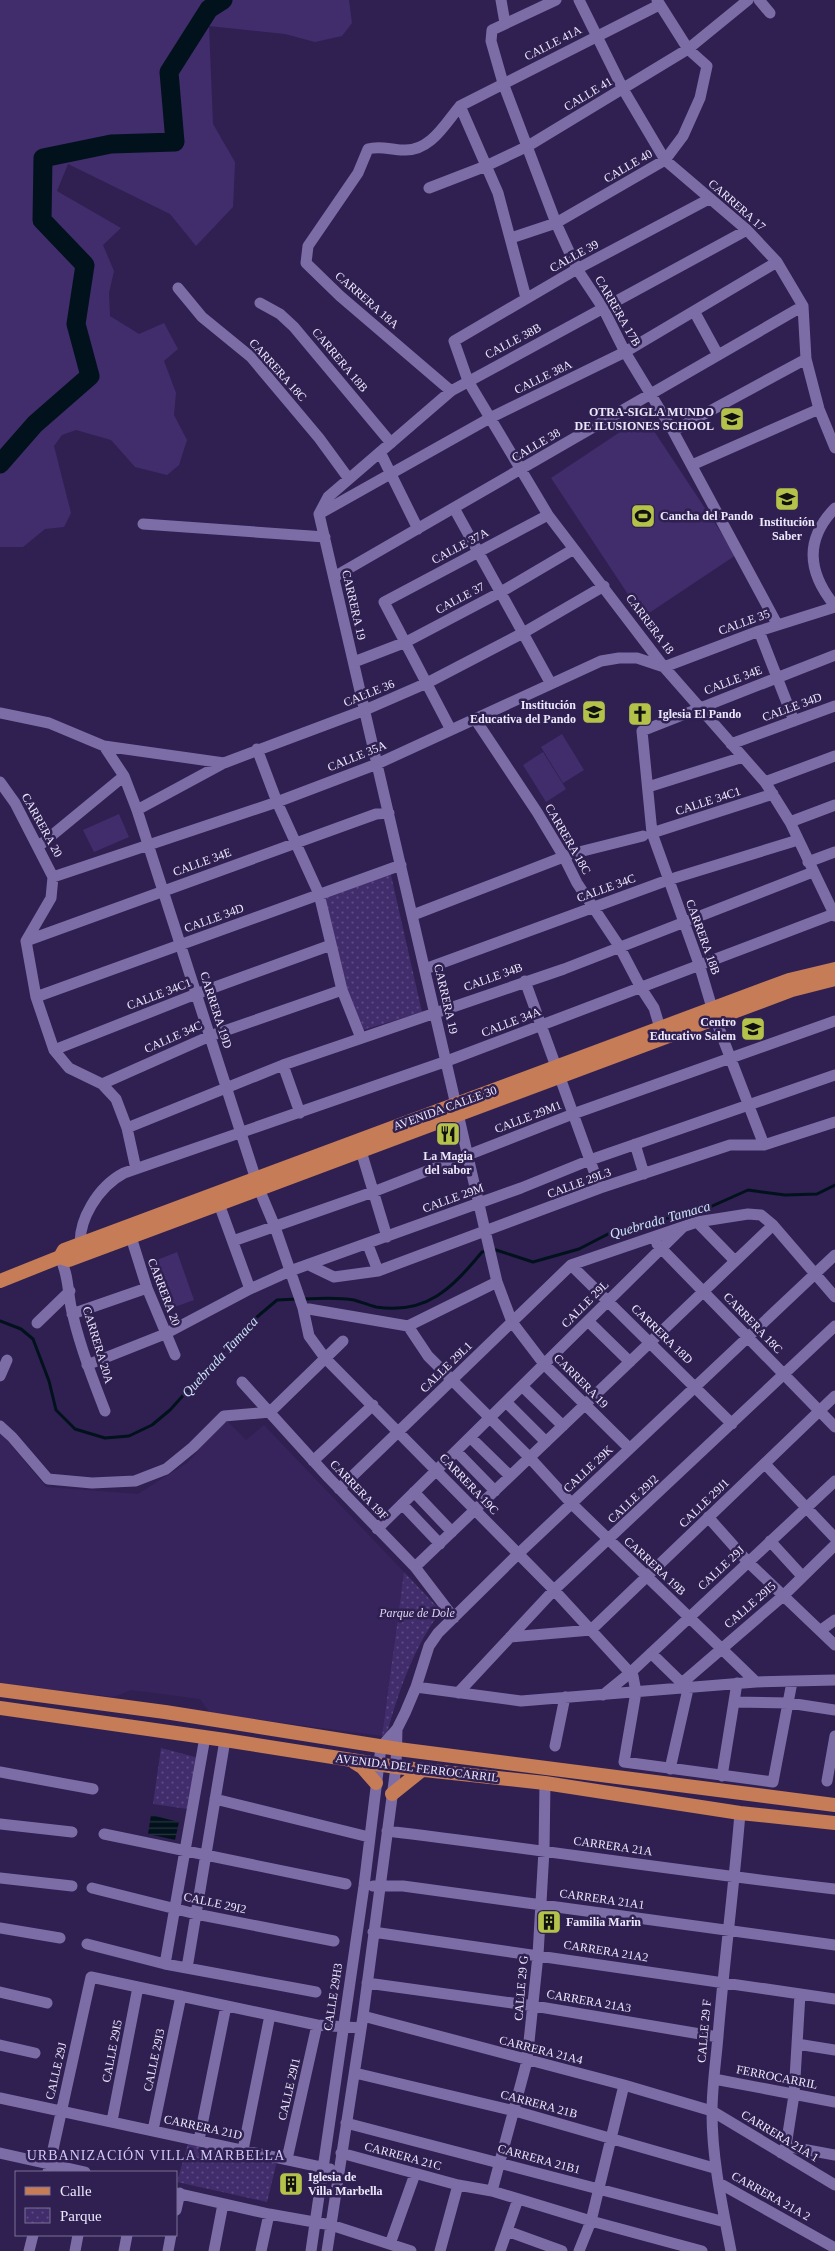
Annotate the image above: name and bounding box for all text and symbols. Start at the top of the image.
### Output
street label: CALLE 41A [522,22,584,63]
street label: CALLE 41 [561,74,615,114]
street label: CALLE 40 [601,147,655,185]
street label: CARRERA 17 [706,176,768,234]
street label: CALLE 39 [547,237,601,275]
street label: CARRERA 18A [332,269,402,332]
street label: CARRERA 17B [592,273,644,349]
street label: CALLE 38B [482,320,544,362]
street label: CARRERA 18B [309,325,371,395]
street label: CARRERA 18C [246,336,310,404]
street label: CALLE 38A [512,357,574,397]
place label: OTRA-SIGLA MUNDO DE ILUSIONES SCHOOL [575,405,714,433]
school or university icon: OTRA-SIGLA MUNDO DE ILUSIONES SCHOOL [719,406,745,432]
street label: CALLE 38 [509,426,563,464]
school or university icon: Institución Saber [774,486,800,512]
sports icon: Cancha del Pando [630,503,656,529]
place label: Cancha del Pando [660,509,753,523]
place label: Institución Saber [759,515,815,543]
street label: CALLE 37A [429,525,491,567]
street label: CARRERA 19 [339,569,369,641]
street label: CALLE 37 [433,579,487,617]
street label: CARRERA 18 [623,591,677,657]
street label: CALLE 35 [716,606,772,638]
street label: CALLE 34E [702,663,764,697]
street label: CALLE 36 [341,676,397,710]
street label: CALLE 34D [760,690,824,724]
place label: Institución Educativa del Pando [470,698,576,726]
school or university icon: Institución Educativa del Pando [581,699,607,725]
church icon: Iglesia El Pando [627,701,653,727]
place label: Iglesia El Pando [658,707,741,721]
street label: CALLE 35A [325,738,389,774]
street label: CALLE 34C1 [674,784,742,818]
street label: CARRERA 20 [19,791,65,859]
street label: CARRERA 18C [542,801,594,877]
street label: CALLE 34E [171,845,233,879]
street label: CALLE 34C [575,871,637,905]
street label: CARRERA 18B [683,897,723,977]
street label: CALLE 34D [182,901,246,935]
street label: CALLE 34B [462,960,524,994]
street label: CARRERA 19 [431,963,461,1035]
street label: CARRERA 19D [197,970,235,1050]
street label: CALLE 34C1 [125,975,193,1013]
street label: CALLE 34A [479,1004,543,1040]
place label: Centro Educativo Salem [650,1015,736,1043]
school or university icon: Centro Educativo Salem [740,1016,766,1042]
street label: CALLE 34C [142,1018,204,1056]
street label: AVENIDA CALLE 30 [391,1083,499,1133]
street label: CALLE 29M1 [493,1098,563,1136]
restaurant icon: La Magia del sabor [435,1121,461,1147]
place label: La Magia del sabor [423,1149,473,1177]
street label: CALLE 29L3 [545,1165,613,1201]
street label: CALLE 29M [420,1180,486,1216]
water label: Quebrada Tamaca [608,1198,712,1242]
street label: CARRERA 20 [145,1256,183,1328]
street label: CALLE 29L [558,1277,612,1331]
street label: CARRERA 18C [721,1290,785,1356]
street label: CARRERA 18D [628,1301,696,1367]
street label: CARRERA 20A [80,1305,116,1385]
water label: Quebrada Tamaca [179,1314,261,1400]
street label: CALLE 29L1 [417,1339,475,1395]
street label: CARRERA 19 [551,1351,611,1411]
street label: CALLE 29K [560,1442,616,1495]
street label: CARRERA 19C [437,1451,501,1517]
street label: CARRERA 19F [327,1457,391,1523]
street label: CALLE 29J2 [605,1472,661,1526]
street label: CALLE 29J1 [676,1476,732,1530]
street label: CARRERA 19B [621,1534,689,1598]
street label: CALLE 29J [695,1543,747,1593]
street label: CALLE 29I5 [721,1579,779,1631]
park label: Parque de Dole [378,1606,455,1620]
street label: AVENIDA DEL FERROCARRIL [335,1751,499,1785]
street label: CARRERA 21A [573,1834,654,1859]
street label: CARRERA 21A1 [559,1886,645,1912]
street label: CALLE 29I2 [182,1890,248,1916]
building icon: Familia Marin [536,1909,562,1935]
place label: Familia Marin [566,1915,641,1929]
street label: CARRERA 21A2 [563,1937,649,1965]
street label: CALLE 29 G [511,1955,531,2021]
street label: CALLE 29H3 [321,1962,345,2032]
street label: CARRERA 21A3 [546,1987,632,2015]
street label: CALLE 29 F [694,1999,714,2063]
street label: CALLE 29I5 [99,2018,125,2084]
street label: CALLE 29I3 [141,2027,167,2093]
street label: CARRERA 21A4 [498,2033,584,2067]
street label: CALLE 29J [43,2041,69,2101]
street label: CALLE 29I1 [275,2056,303,2122]
street label: FERROCARRIL [735,2062,819,2092]
street label: CARRERA 21B [499,2087,579,2121]
street label: CARRERA 21A 1 [739,2107,821,2165]
street label: CARRERA 21D [163,2112,244,2142]
street label: CARRERA 21C [363,2139,443,2173]
street label: CARRERA 21B1 [496,2141,582,2177]
district label: URBANIZACIÓN VILLA MARBELLA [27,2147,285,2163]
street label: CARRERA 21A 2 [729,2169,813,2223]
place label: Iglesia de Villa Marbella [308,2170,383,2198]
legend [15,2171,178,2236]
building icon: Iglesia de Villa Marbella [278,2171,304,2197]
text: Calle [60,2183,92,2199]
text: Parque [60,2208,102,2224]

